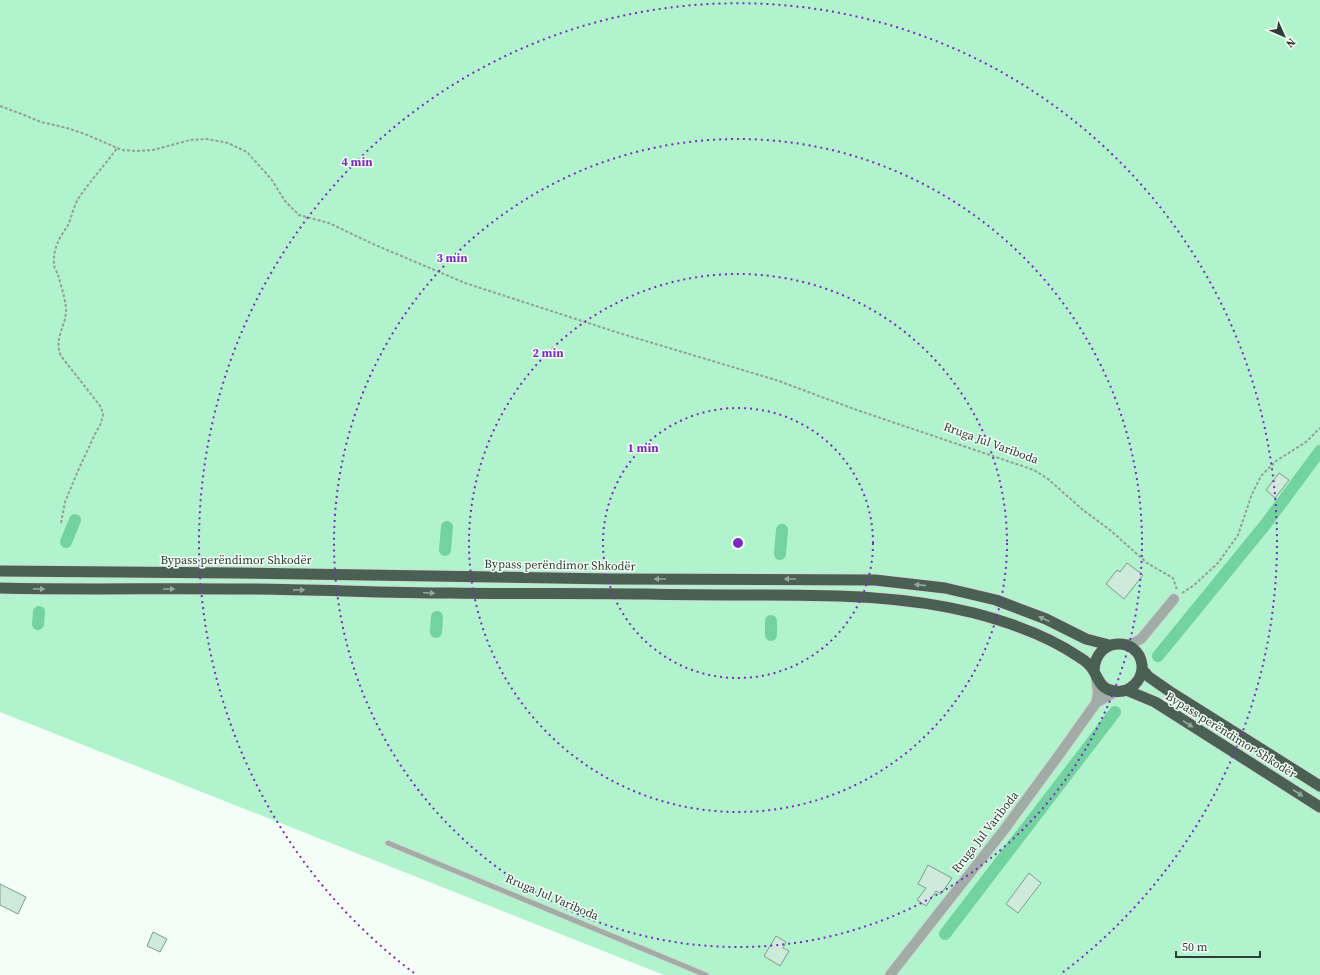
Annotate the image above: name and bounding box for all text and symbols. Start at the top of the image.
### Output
north arrow [1264,16,1304,56]
text: N [1283,35,1299,51]
text: 4 min [341,154,373,170]
text: 3 min [436,250,468,266]
text: 2 min [532,345,564,361]
street label: Rruga Jul Variboda [941,418,1042,468]
text: 1 min [627,440,659,456]
centre of rings [731,536,745,550]
street label: Bypass perëndimor Shkodër [160,552,312,568]
street label: Bypass perëndimor Shkodër [484,556,636,574]
one-way arrow [653,576,666,582]
one-way arrow [783,576,796,582]
one-way arrow [913,581,926,588]
one-way arrow [33,586,46,592]
one-way arrow [163,586,176,592]
one-way arrow [293,586,305,593]
one-way arrow [423,590,436,596]
one-way arrow [1039,616,1050,622]
street label: Bypass perëndimor Shkodër [1163,688,1299,782]
one-way arrow [1182,720,1194,727]
street label: Rruga Jul Variboda [948,787,1023,876]
one-way arrow [1293,789,1303,797]
street label: Rruga Jul Variboda [503,870,602,924]
scale bar [1176,933,1260,959]
text: 50 m [1182,939,1208,955]

